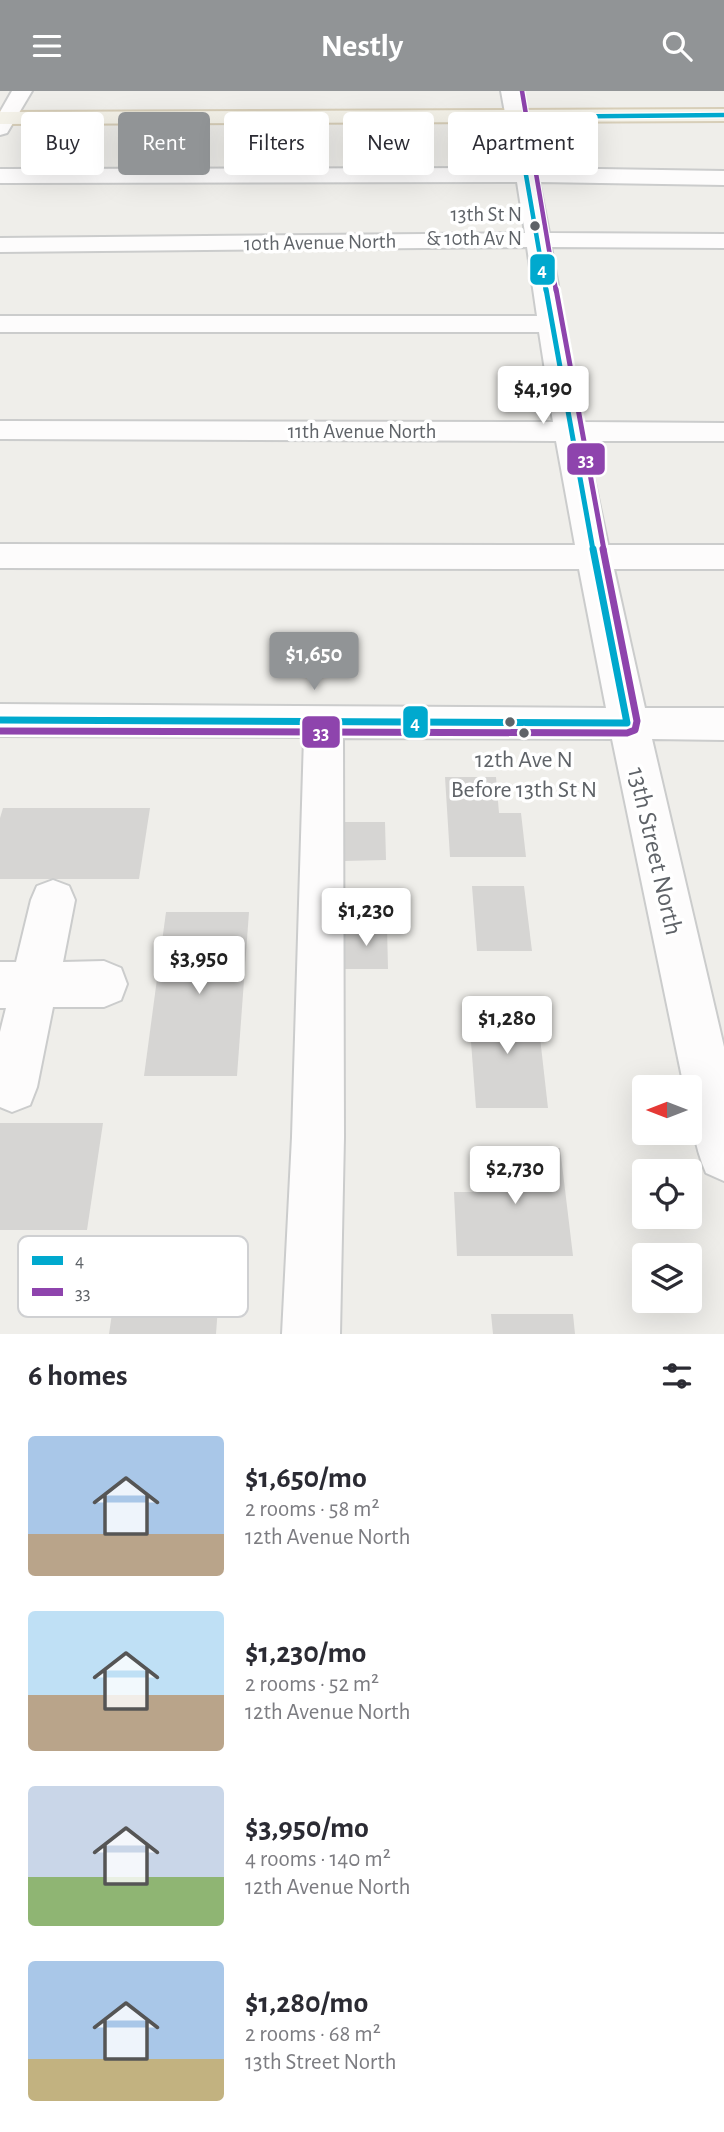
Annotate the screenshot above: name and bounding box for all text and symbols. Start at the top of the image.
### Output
icon: menu [28,27,66,65]
icon: search [658,27,696,65]
text: Nestly [321,30,403,62]
chip: Buy [21,112,104,175]
chip: Rent [118,112,210,175]
chip: Filters [224,112,329,175]
chip: New [343,112,434,175]
chip: Apartment [448,112,598,175]
place label: 13th St N & 10th Av N [426,204,522,249]
marker: 13th St N & 10th Av N [528,219,542,233]
street label: 10th Avenue North [244,231,396,254]
line badge: 4 [529,253,556,286]
text: 4 [537,261,547,280]
pin: $4,190 [486,367,600,426]
text: $4,190 [514,377,572,400]
street label: 11th Avenue North [288,421,436,442]
line badge: 33 [566,442,606,476]
text: 33 [578,451,594,470]
pin: $1,650 [257,633,371,692]
text: $1,650 [286,643,342,666]
line badge: 4 [402,705,429,739]
text: 4 [410,714,420,733]
line badge: 33 [301,715,341,749]
unlabelled marker [503,715,517,729]
text: 33 [313,724,329,743]
marker: 12th Ave N Before 13th St N [517,726,531,740]
place label: 12th Ave N Before 13th St N [451,748,597,802]
street label: 13th Street North [623,765,687,938]
pin: $1,230 [309,889,423,948]
text: $1,230 [338,899,394,922]
pin: $3,950 [142,937,256,996]
text: $3,950 [170,947,228,970]
pin: $1,280 [450,997,564,1056]
text: $1,280 [478,1007,536,1030]
north arrow [632,1075,702,1145]
map controls [632,1075,702,1313]
pin: $2,730 [458,1147,572,1206]
text: $2,730 [486,1157,544,1180]
button: locate [632,1159,702,1229]
legend [18,1236,248,1317]
button: layers [632,1243,702,1313]
text: 4 [75,1252,84,1271]
text: 33 [75,1284,91,1303]
icon: filters [658,1357,696,1395]
text: 6 homes [28,1361,128,1391]
text: $1,650/mo [245,1463,367,1493]
icon: home [84,1464,168,1548]
text: 2 rooms · 58 m² [245,1498,380,1521]
text: 12th Avenue North [245,1526,410,1549]
text: $1,230/mo [245,1638,366,1668]
icon: home [84,1639,168,1723]
text: 2 rooms · 52 m² [245,1673,379,1696]
text: 12th Avenue North [245,1701,410,1724]
text: $3,950/mo [245,1813,369,1843]
icon: home [84,1814,168,1898]
text: 4 rooms · 140 m² [245,1848,391,1871]
text: 12th Avenue North [245,1876,410,1899]
text: $1,280/mo [245,1988,368,2018]
icon: home [84,1989,168,2073]
text: 2 rooms · 68 m² [245,2023,381,2046]
text: 13th Street North [245,2051,396,2074]

